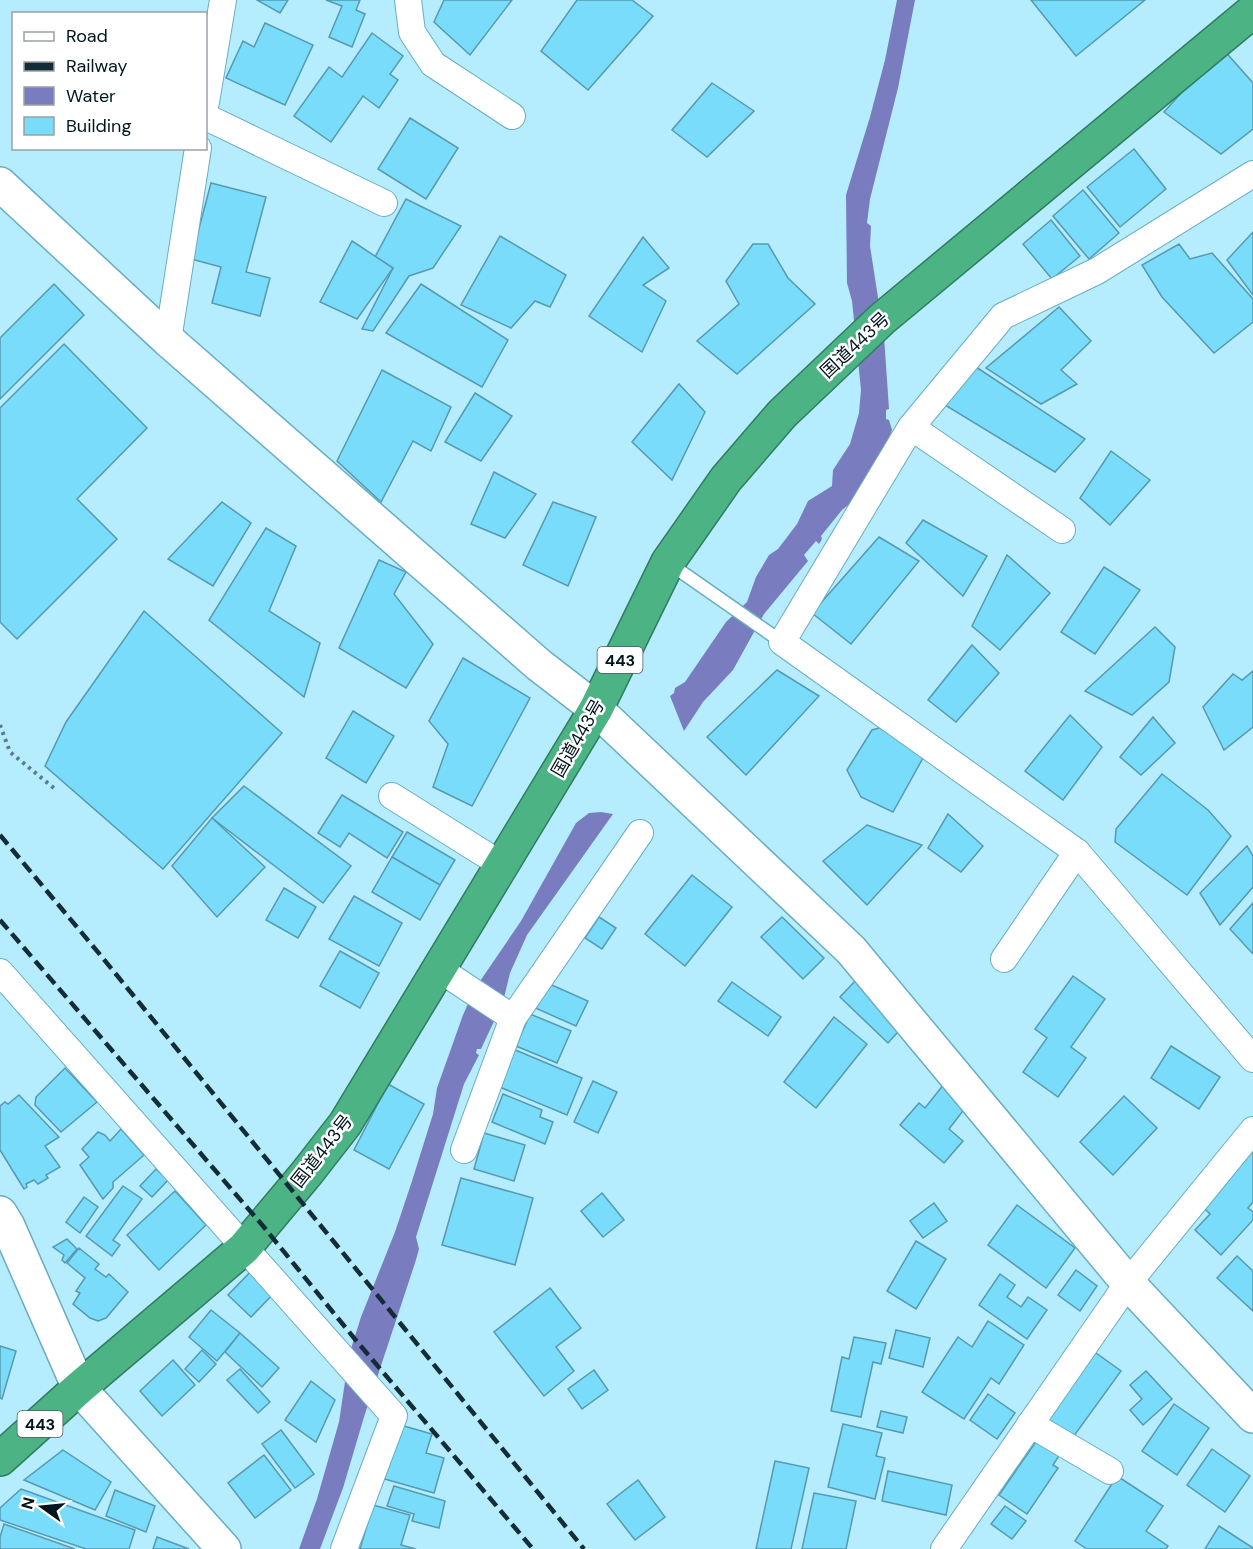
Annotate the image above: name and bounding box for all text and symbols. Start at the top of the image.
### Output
legend [12,12,207,150]
text: Road [66,24,108,48]
text: Railway [66,54,128,78]
text: Water [66,84,116,108]
text: Building [66,114,131,138]
street label: 国道443号 [815,307,895,383]
road number: 443 [598,647,642,673]
street label: 国道443号 [546,695,610,781]
street label: 国道443号 [286,1110,358,1192]
road number: 443 [18,1411,63,1437]
north arrow [12,1477,72,1537]
text: N [16,1495,40,1512]

